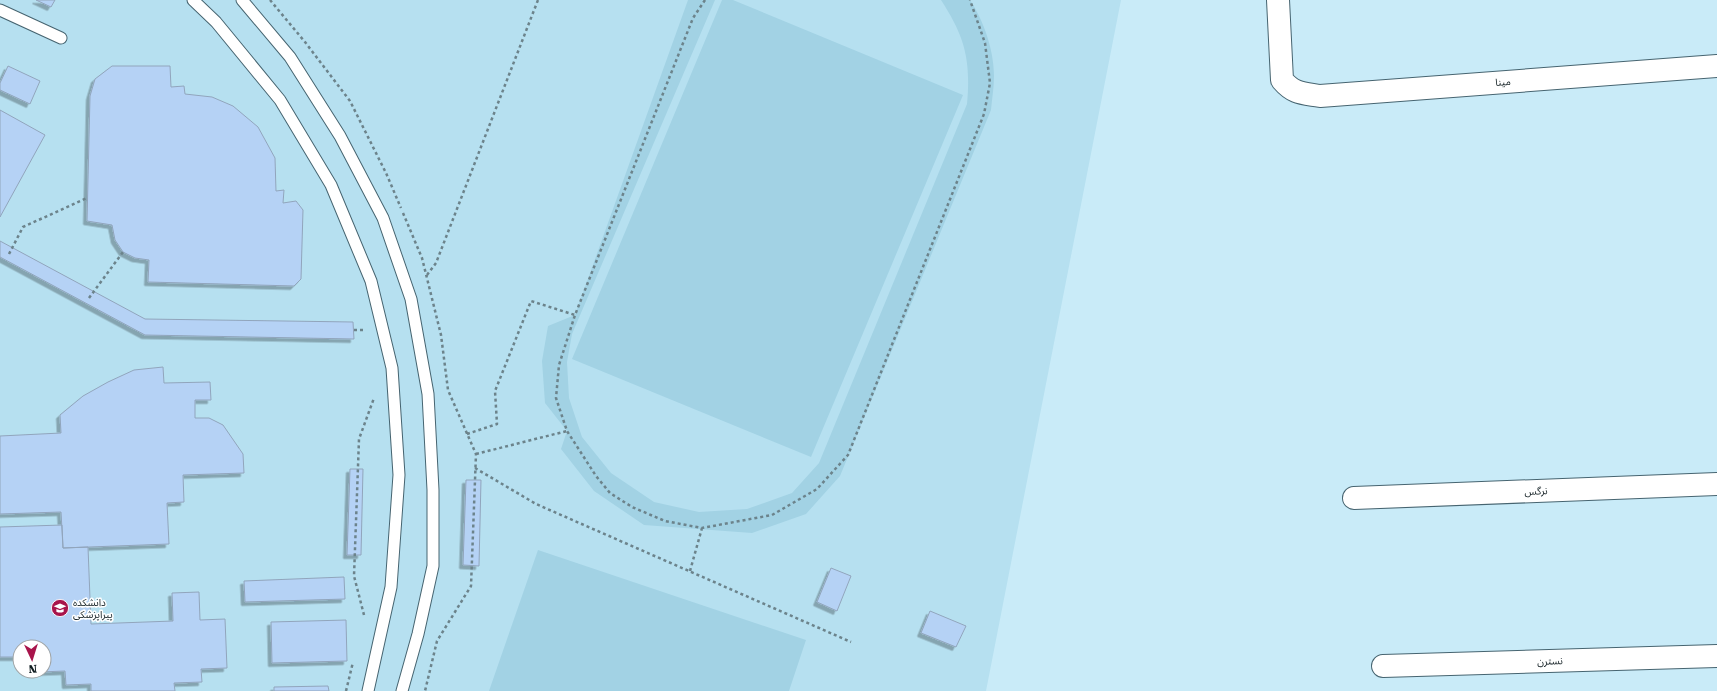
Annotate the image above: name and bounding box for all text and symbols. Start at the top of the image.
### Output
street label: مینا [1495,76,1511,88]
street label: نرگس [1524,485,1548,498]
place label: دانشکده پیراپزشکی [73,597,113,621]
school or university icon: دانشکده پیراپزشکی [50,598,70,618]
north arrow [12,639,52,679]
street label: نسترن [1537,655,1563,668]
text: N [27,662,37,675]

